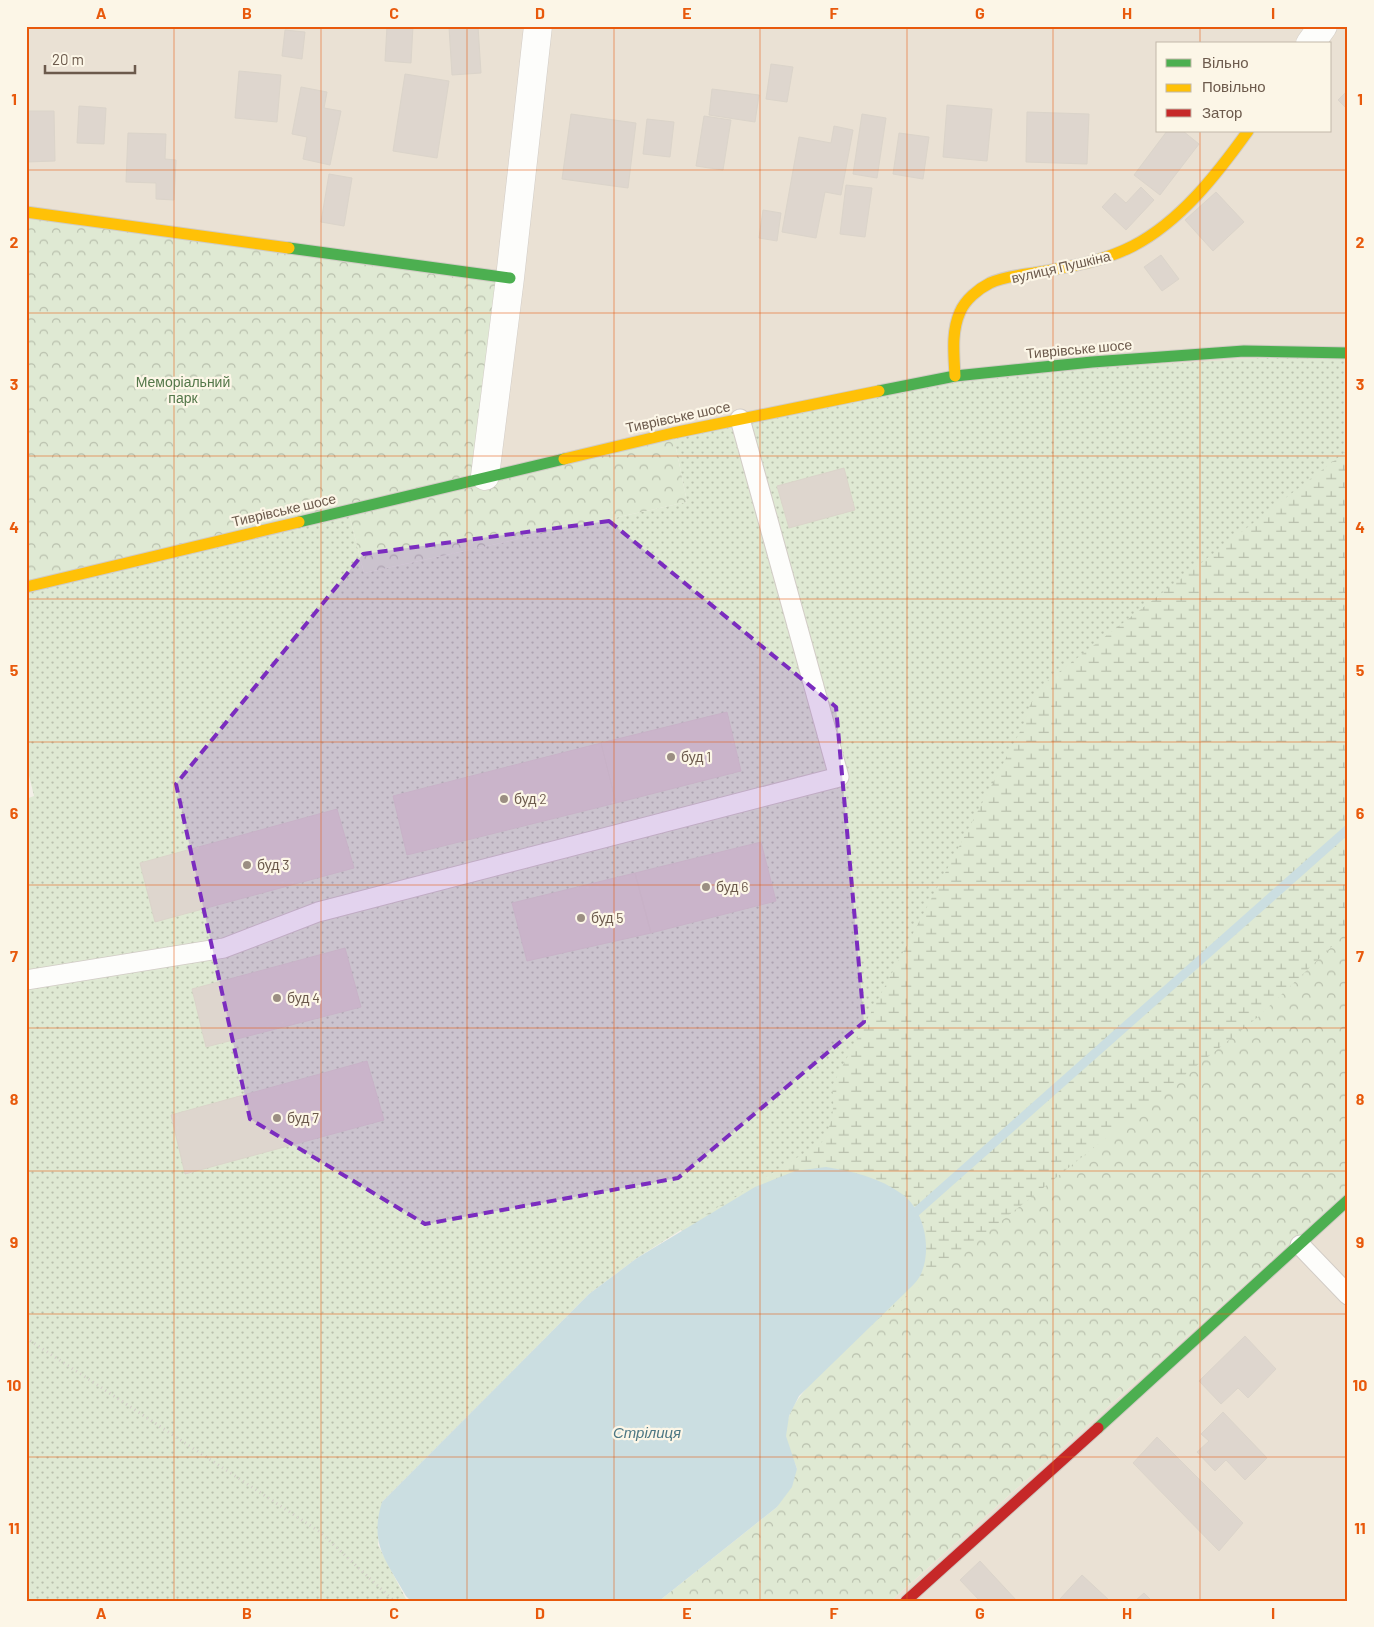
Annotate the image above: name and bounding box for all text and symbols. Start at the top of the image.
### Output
text: A [96,3,107,22]
text: B [242,3,252,22]
text: C [389,3,399,22]
text: D [535,3,545,22]
text: E [682,3,692,22]
text: F [830,3,839,22]
text: G [975,3,985,22]
text: H [1122,3,1132,22]
text: I [1271,3,1275,22]
scale bar [45,42,135,74]
legend [1156,42,1332,132]
text: 20 m [52,50,84,68]
text: Вільно [1202,53,1249,71]
text: Повільно [1202,77,1266,95]
text: 1 [11,89,17,108]
text: 1 [1357,89,1363,108]
text: Затор [1202,103,1242,121]
text: 2 [10,232,19,251]
text: 2 [1356,232,1365,251]
street label: вулиця Пушкіна [1010,247,1112,286]
street label: Тиврівське шосе [1025,335,1133,362]
park label: Меморіальний парк [136,373,230,406]
text: 3 [10,374,18,393]
text: 3 [1356,374,1364,393]
street label: Тиврівське шосе [624,397,732,436]
street label: Тиврівське шосе [230,489,338,530]
text: 4 [9,517,19,536]
text: 4 [1355,517,1365,536]
text: 5 [10,660,19,679]
text: 5 [1356,660,1365,679]
place label: буд 1 [681,748,711,765]
marker: буд 1 [665,751,677,763]
place label: буд 2 [514,790,547,807]
marker: буд 2 [498,793,510,805]
text: 6 [10,803,19,822]
text: 6 [1356,803,1365,822]
place label: буд 3 [257,856,289,873]
marker: буд 3 [241,859,253,871]
place label: буд 6 [716,878,748,895]
marker: буд 6 [700,881,712,893]
place label: буд 5 [591,909,623,926]
marker: буд 5 [575,912,587,924]
text: 7 [10,946,18,965]
text: 7 [1356,946,1364,965]
place label: буд 4 [287,989,320,1006]
marker: буд 4 [271,992,283,1004]
text: 8 [10,1089,19,1108]
text: 8 [1356,1089,1365,1108]
place label: буд 7 [287,1109,319,1126]
marker: буд 7 [271,1112,283,1124]
text: 9 [10,1232,18,1251]
text: 9 [1356,1232,1364,1251]
text: 10 [7,1375,21,1394]
text: 10 [1353,1375,1367,1394]
water label: Стрілиця [613,1423,681,1441]
text: 11 [8,1518,20,1537]
text: 11 [1354,1518,1366,1537]
text: A [96,1603,107,1622]
text: B [242,1603,252,1622]
text: C [389,1603,399,1622]
text: D [535,1603,545,1622]
text: E [682,1603,692,1622]
text: F [830,1603,839,1622]
text: G [975,1603,985,1622]
text: H [1122,1603,1132,1622]
text: I [1271,1603,1275,1622]

